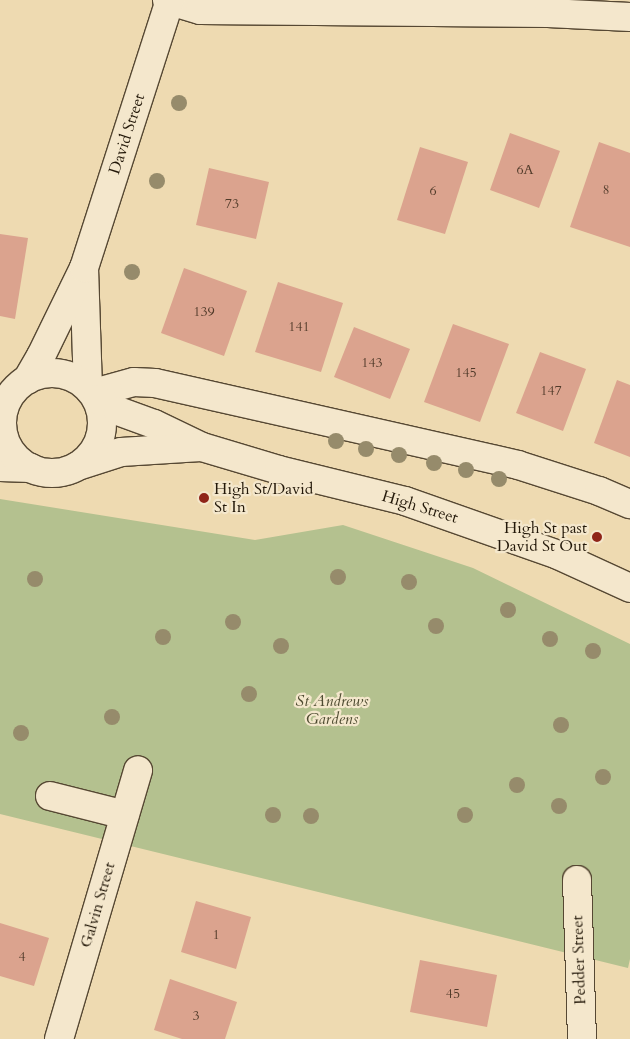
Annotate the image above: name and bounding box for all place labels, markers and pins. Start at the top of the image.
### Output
place label: High St/David St In [214,479,313,517]
marker: High St/David St In [198,492,210,504]
place label: High St past David St Out [497,518,587,556]
marker: High St past David St Out [591,531,603,543]

